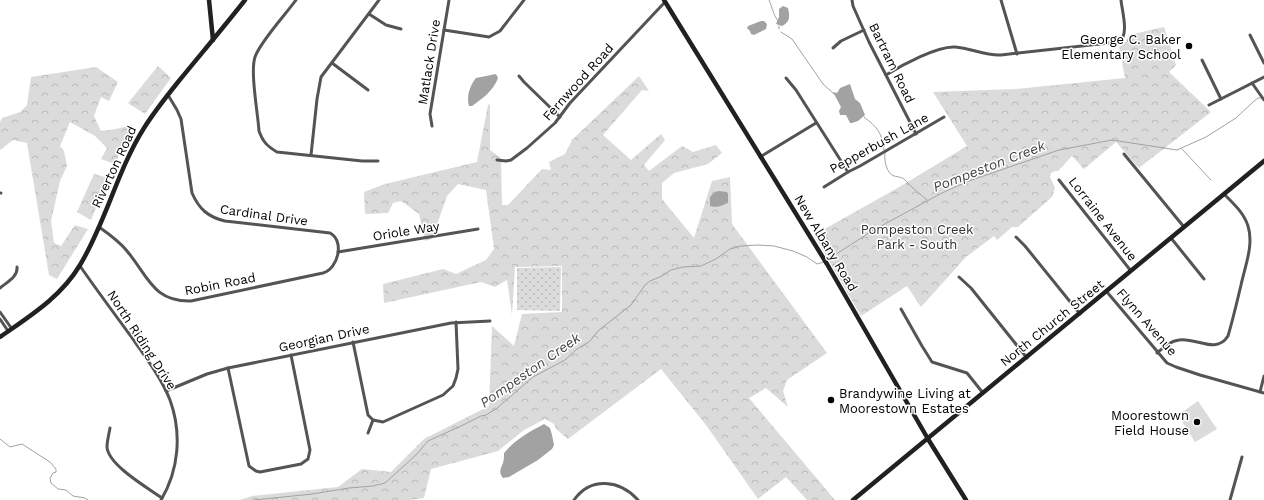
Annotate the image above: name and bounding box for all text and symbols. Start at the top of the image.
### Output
street label: Matlack Drive [415,18,443,106]
street label: Bartram Road [866,21,918,105]
place label: George C. Baker Elementary School [1061,32,1181,62]
street label: Fernwood Road [539,40,617,124]
marker: George C. Baker Elementary School [1184,41,1194,51]
street label: Pepperbush Lane [827,110,931,176]
street label: Riverton Road [88,124,140,210]
water label: Pompeston Creek [931,137,1048,195]
street label: Lorraine Avenue [1066,174,1140,264]
street label: New Albany Road [791,192,861,294]
street label: Cardinal Drive [219,201,309,229]
street label: Oriole Way [371,218,441,244]
park label: Pompeston Creek Park - South [861,222,974,252]
street label: Robin Road [183,270,257,298]
street label: North Church Street [997,276,1107,369]
street label: Flynn Avenue [1114,285,1180,359]
street label: North Riding Drive [104,288,180,392]
street label: Georgian Drive [277,321,371,355]
water label: Pompeston Creek [477,329,584,411]
place label: Brandywine Living at Moorestown Estates [839,386,971,416]
marker: Brandywine Living at Moorestown Estates [826,395,836,405]
place label: Moorestown Field House [1111,408,1189,438]
marker: Moorestown Field House [1192,417,1202,427]

